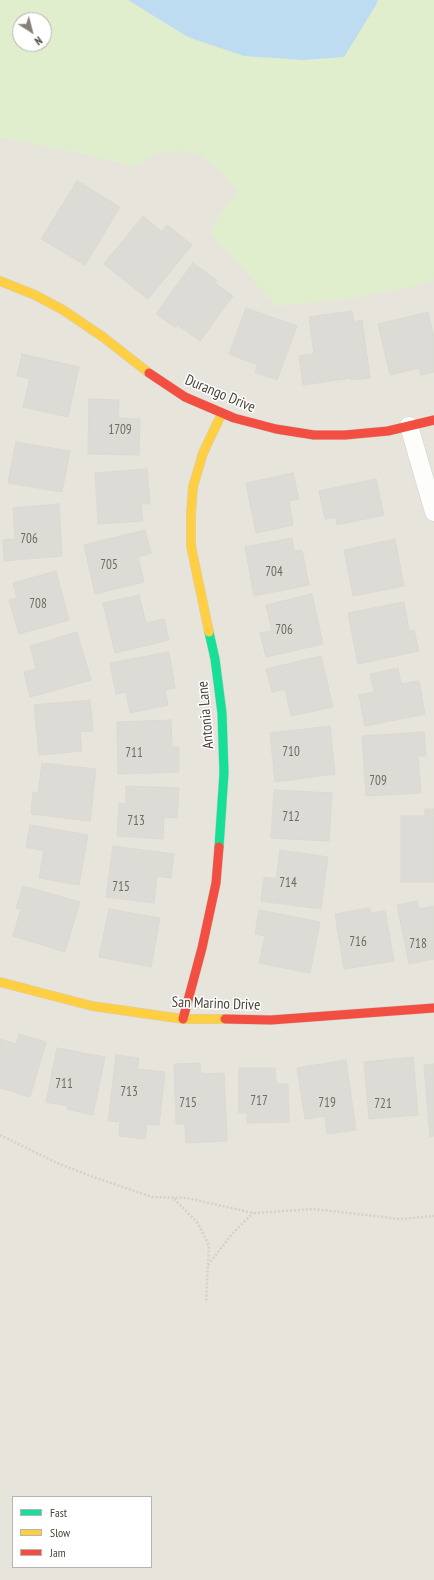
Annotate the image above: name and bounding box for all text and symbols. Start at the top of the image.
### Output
north arrow [12,12,52,52]
text: N [32,33,45,48]
street label: Durango Drive [182,371,258,417]
house number: 1709 [108,422,132,438]
house number: 706 [20,531,38,547]
house number: 705 [100,557,118,573]
house number: 704 [265,564,283,580]
house number: 708 [29,596,47,612]
house number: 706 [275,622,293,638]
street label: Antonia Lane [194,680,218,750]
house number: 710 [282,744,300,760]
house number: 711 [125,745,143,761]
house number: 709 [369,773,387,789]
house number: 712 [282,809,300,825]
house number: 713 [127,813,145,829]
house number: 714 [279,875,297,891]
house number: 715 [112,879,130,895]
house number: 716 [349,934,367,950]
house number: 718 [409,936,427,952]
street label: San Marino Drive [171,993,261,1015]
house number: 711 [55,1076,73,1092]
house number: 713 [120,1084,138,1100]
house number: 717 [250,1093,268,1109]
house number: 715 [179,1095,197,1111]
house number: 719 [318,1095,336,1111]
house number: 721 [374,1096,392,1112]
legend [12,1496,152,1568]
text: Fast [50,1505,67,1520]
text: Slow [50,1525,70,1540]
text: Jam [50,1545,66,1560]

